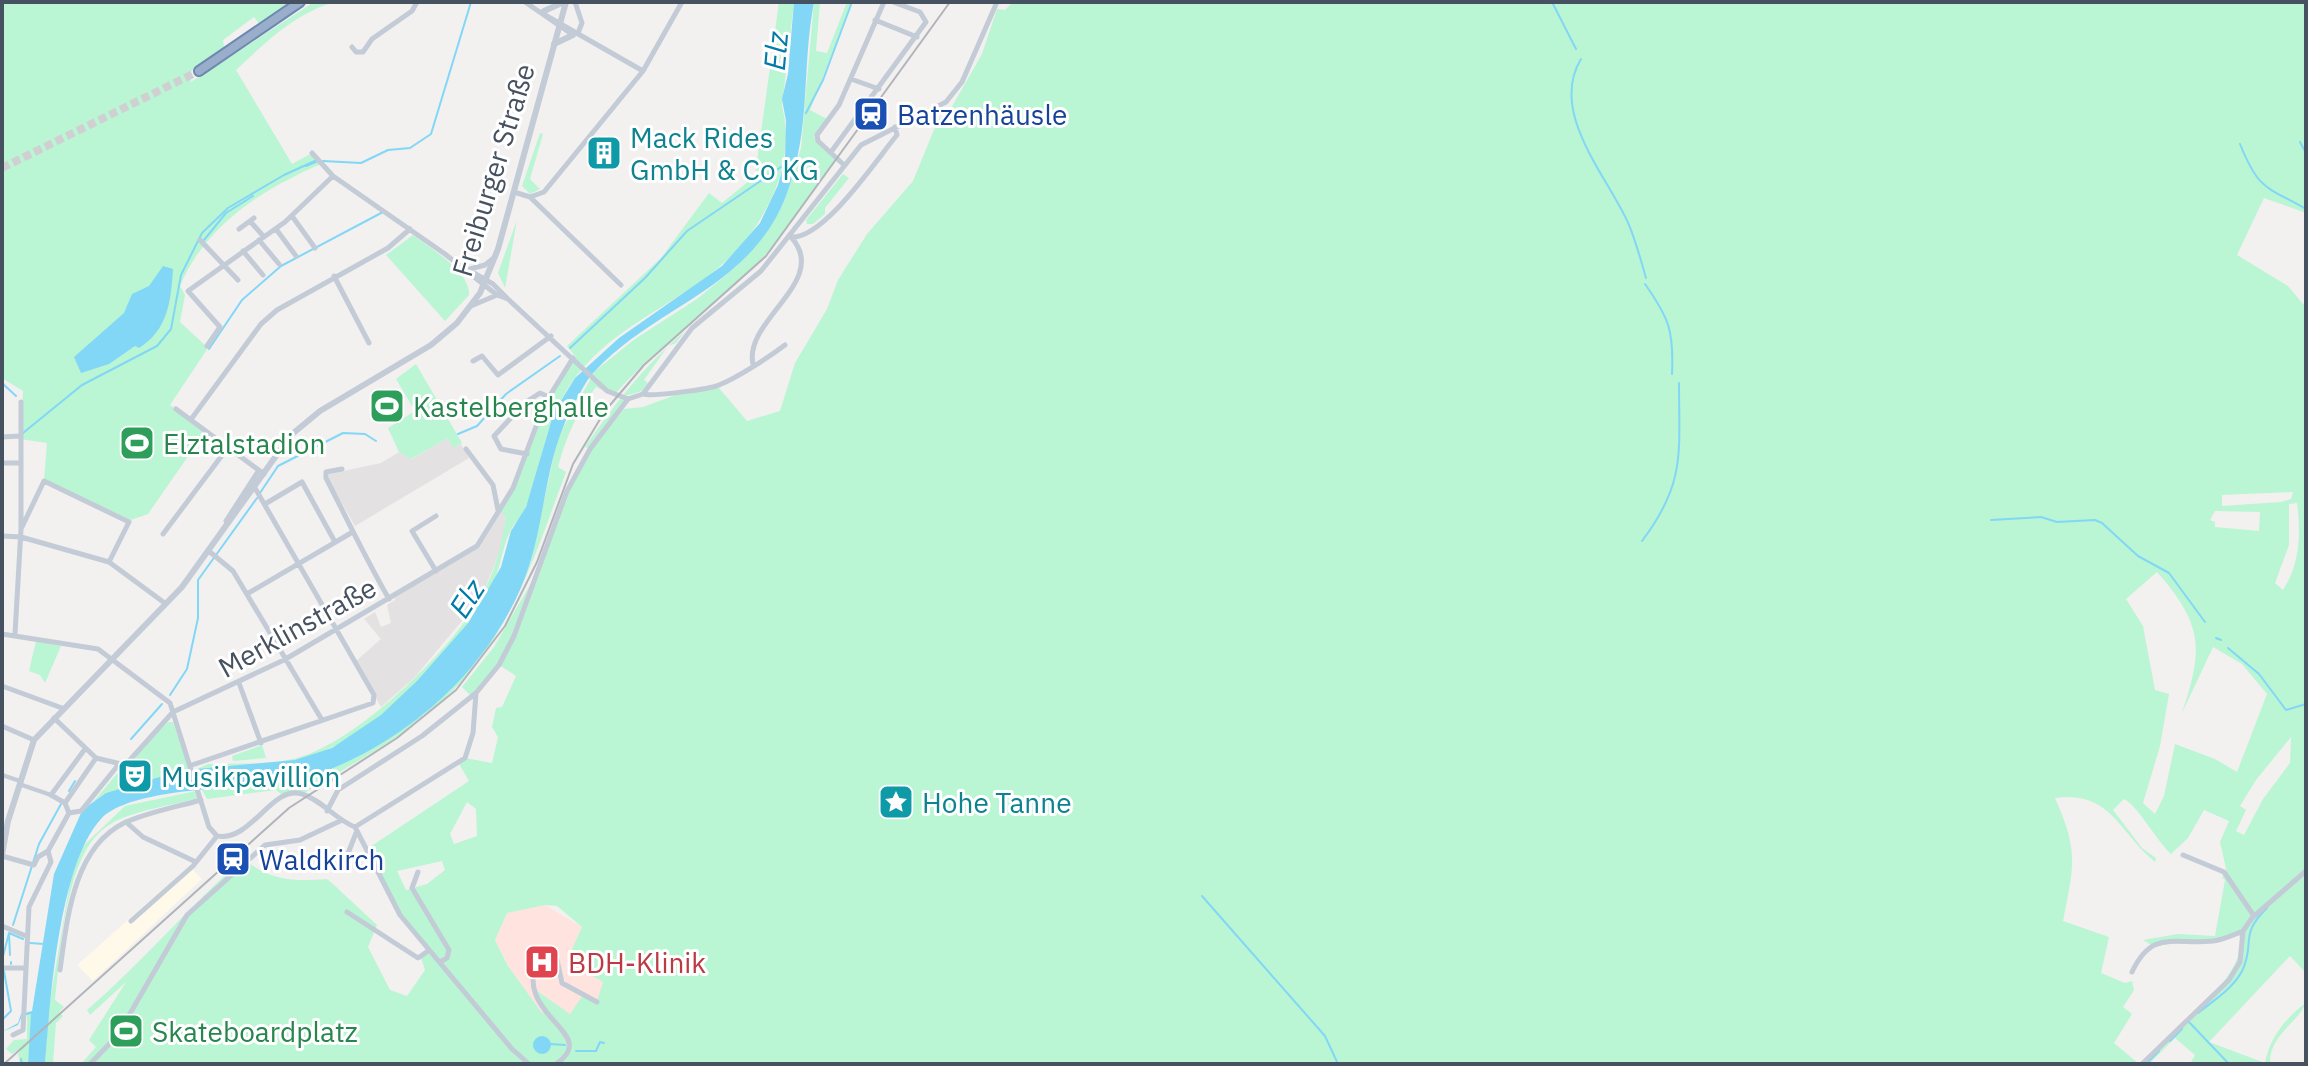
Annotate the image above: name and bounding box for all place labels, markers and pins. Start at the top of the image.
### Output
station icon: Batzenhäusle [852,95,890,133]
place label: Batzenhäusle [897,96,1067,133]
place label: Mack Rides GmbH & Co KG [630,119,819,188]
building icon: Mack Rides GmbH & Co KG [585,134,623,172]
sports icon: Kastelberghalle [368,387,406,425]
place label: Kastelberghalle [413,388,609,425]
sports icon: Elztalstadion [118,424,156,462]
place label: Elztalstadion [163,425,325,462]
theatre icon: Musikpavillion [116,757,154,795]
place label: Musikpavillion [161,758,340,795]
place icon: Hohe Tanne [877,783,915,821]
place label: Hohe Tanne [922,784,1072,821]
station icon: Waldkirch [214,840,252,878]
place label: Waldkirch [259,841,384,878]
hospital icon: BDH-Klinik [523,943,561,981]
place label: BDH-Klinik [568,944,706,981]
sports icon: Skateboardplatz [107,1012,145,1050]
place label: Skateboardplatz [152,1013,358,1050]

